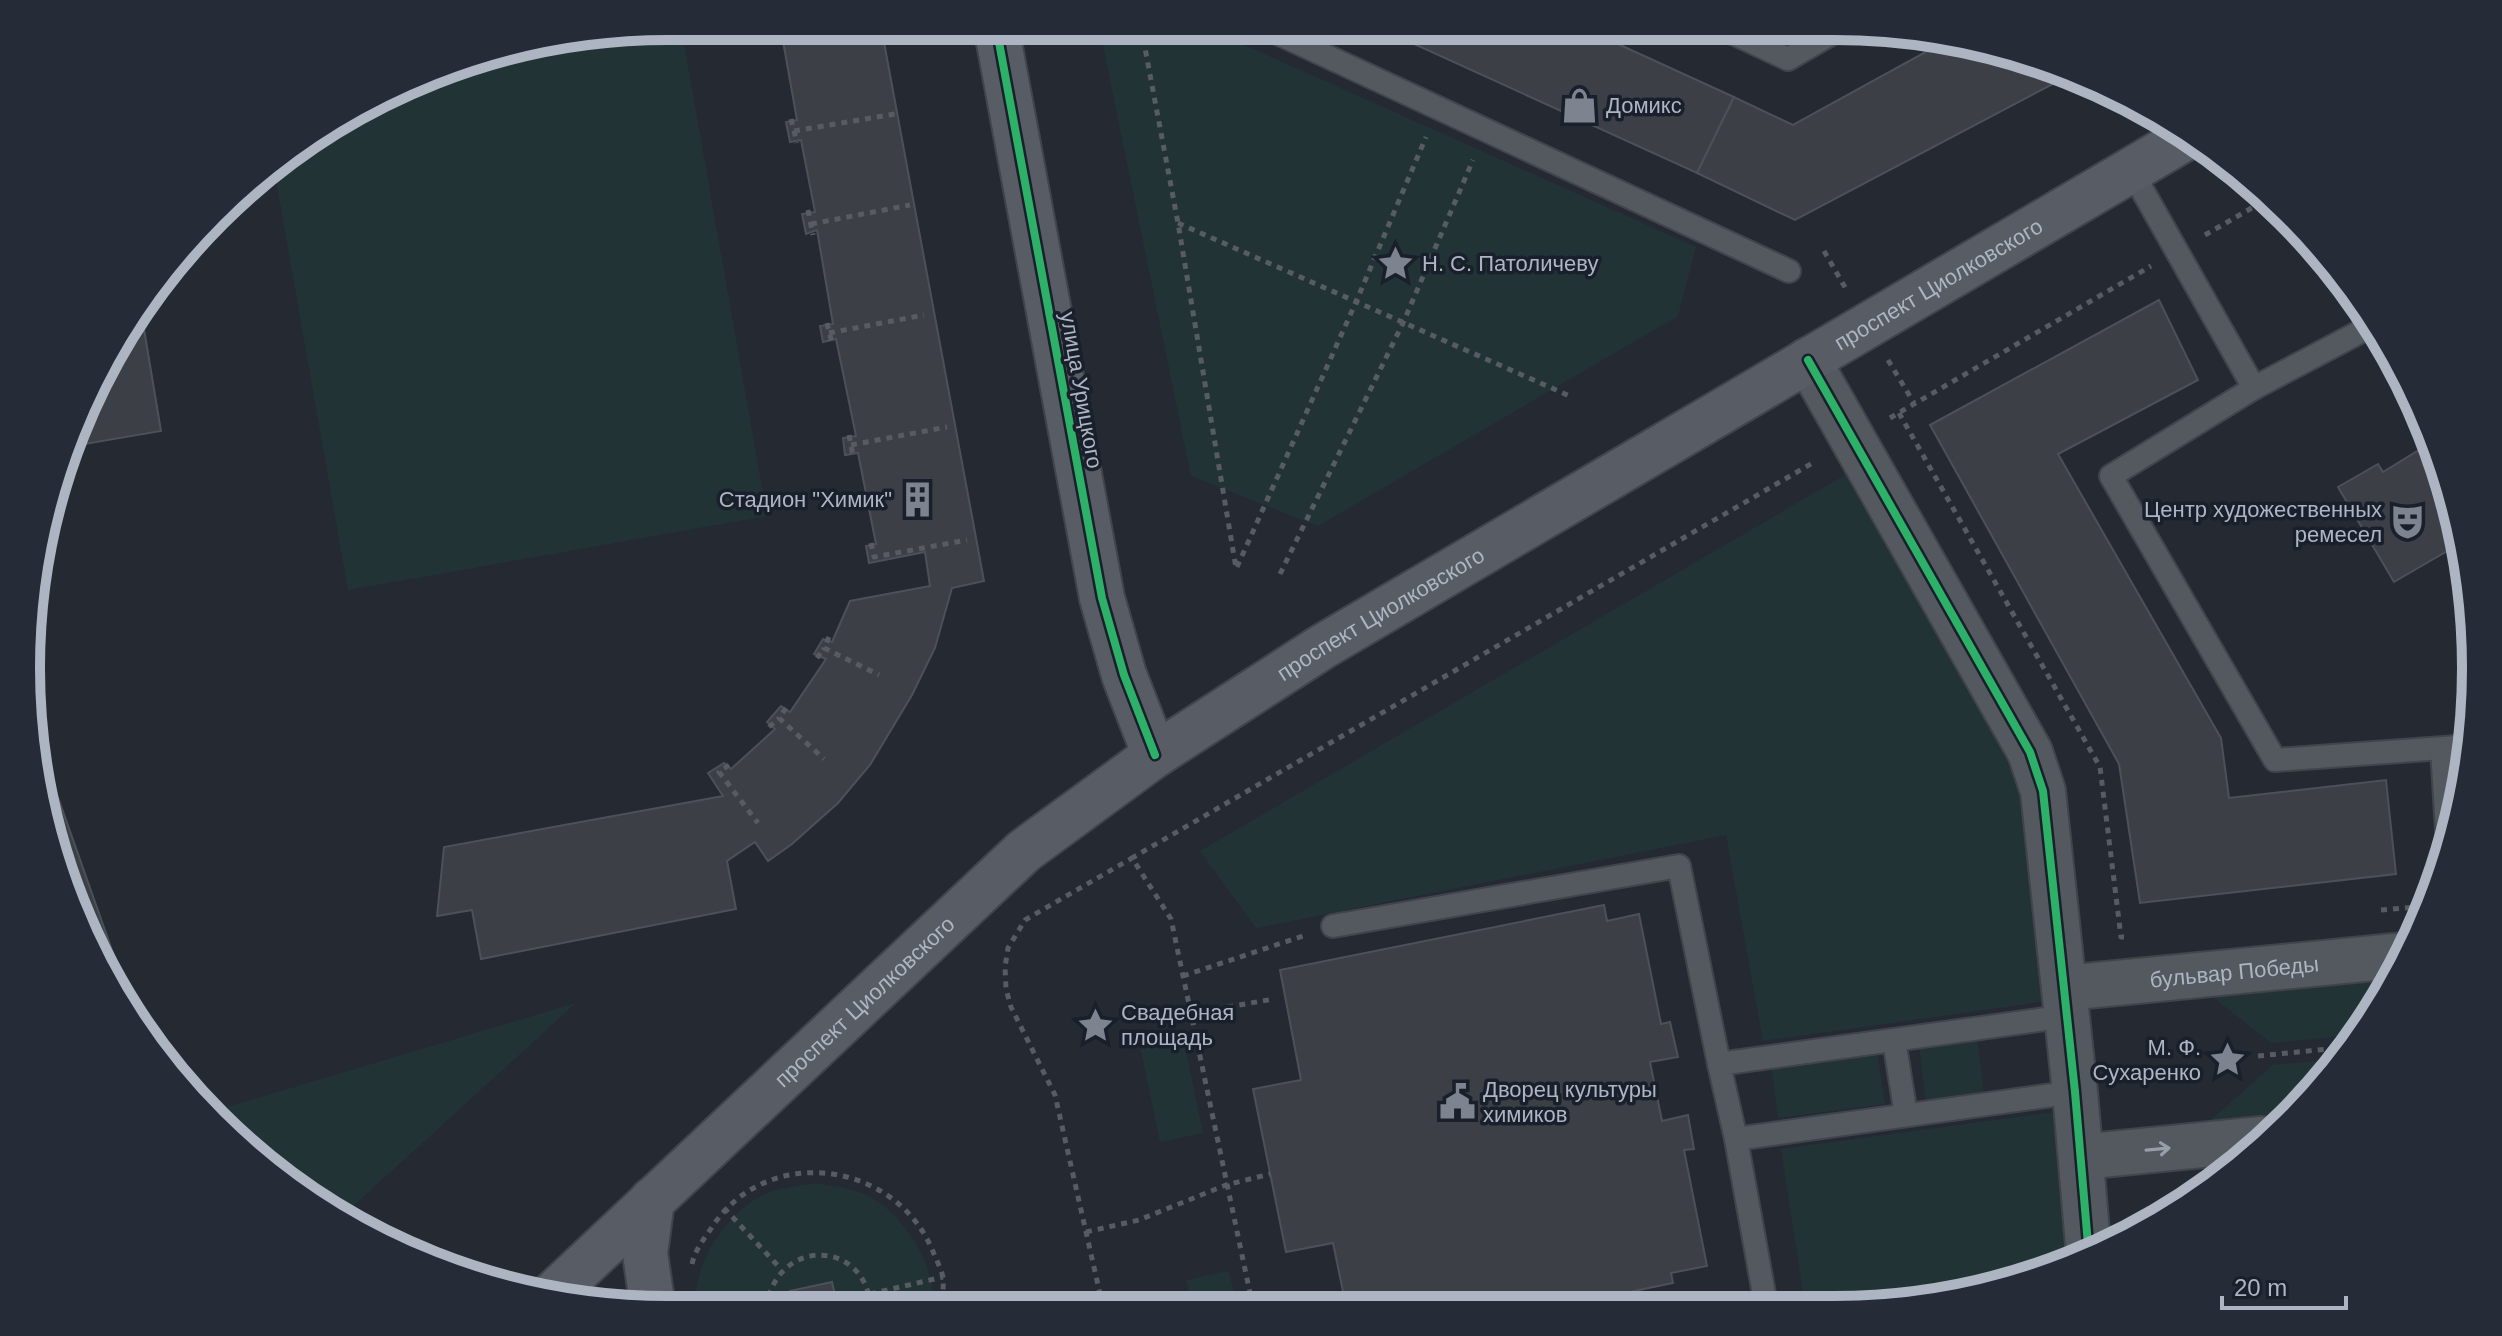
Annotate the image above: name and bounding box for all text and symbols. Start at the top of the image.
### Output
shop icon: Домикс [1561,86,1599,124]
place label: Домикс [1606,93,1682,118]
street label: проспект Циолковского [1830,213,2047,355]
place icon: Н. С. Патоличеву [1377,244,1415,282]
place label: Н. С. Патоличеву [1422,251,1598,276]
street label: улица Урицкого [1055,310,1108,470]
building icon: Стадион "Химик" [899,480,937,518]
place label: Стадион "Химик" [719,487,892,512]
place label: Центр художественных ремесел [2144,497,2382,547]
theatre icon: Центр художественных ремесел [2389,503,2427,541]
street label: проспект Циолковского [1272,542,1489,686]
street label: проспект Циолковского [770,911,960,1092]
street label: бульвар Победы [2148,951,2320,993]
place label: Свадебная площадь [1121,1000,1234,1050]
place icon: Свадебная площадь [1076,1006,1114,1044]
place label: М. Ф. Сухаренко [2092,1035,2201,1085]
place icon: М. Ф. Сухаренко [2208,1041,2246,1079]
place label: Дворец культуры химиков [1483,1077,1657,1127]
public building icon: Дворец культуры химиков [1438,1083,1476,1121]
one-way arrow [2145,1142,2171,1157]
scale bar [2222,1260,2346,1310]
text: 20 m [2234,1274,2287,1301]

